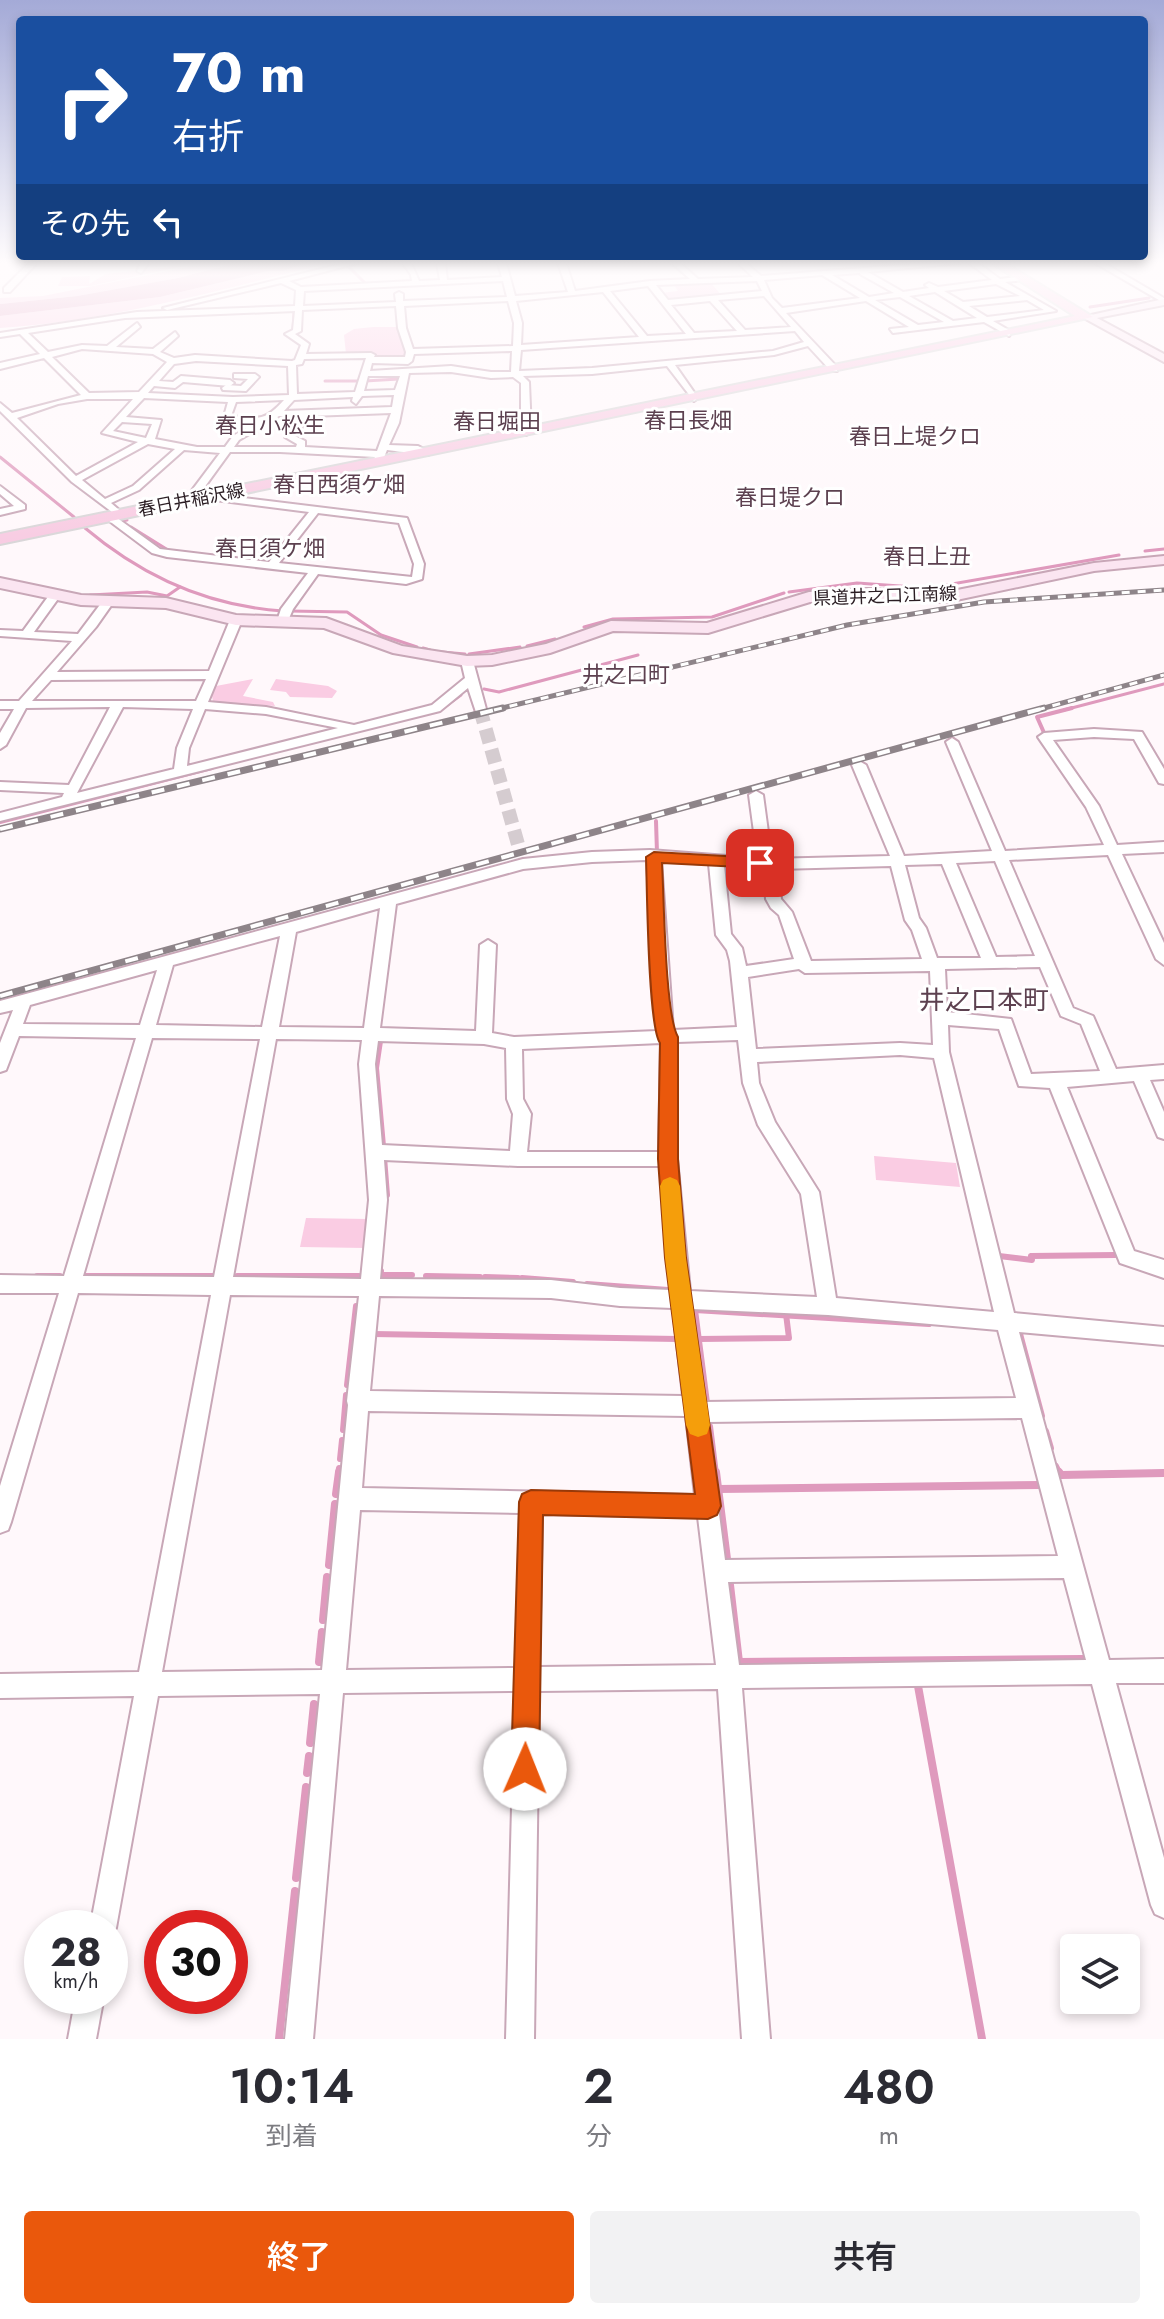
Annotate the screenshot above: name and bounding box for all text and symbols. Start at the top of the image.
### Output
text: 70 m [172,32,306,113]
icon: right [40,48,144,152]
text: 右折 [172,110,244,162]
icon: left [146,200,190,244]
text: その先 [40,202,130,245]
district label: 春日長畑 [644,404,732,436]
district label: 春日堀田 [453,405,541,437]
district label: 春日小松生 [215,409,325,441]
district label: 春日上堤クロ [849,420,981,452]
district label: 春日西須ケ畑 [273,468,405,500]
street label: 春日井稲沢線 [136,477,246,523]
district label: 春日堤クロ [735,481,845,513]
district label: 春日須ケ畑 [215,532,325,564]
district label: 春日上丑 [883,540,971,572]
street label: 県道井之口江南線 [813,580,957,612]
district label: 井之口町 [582,658,670,690]
pin [726,829,794,897]
icon: arrive [738,841,782,885]
district label: 井之口本町 [919,981,1049,1019]
position arrow [483,1727,567,1811]
speed limit sign: 30 [144,1910,248,2014]
text: 28 [50,1923,102,1981]
map controls [1060,1934,1140,2014]
button: layers [1060,1934,1140,2014]
text: km/h [53,1967,99,1996]
text: 10:14 [229,2052,354,2121]
text: 2 [584,2052,614,2121]
text: 480 [843,2053,935,2122]
text: m [879,2116,899,2154]
text: 到着 [266,2117,318,2155]
text: 分 [586,2117,612,2155]
button: 終了 [24,2211,574,2303]
button: 共有 [590,2211,1140,2303]

